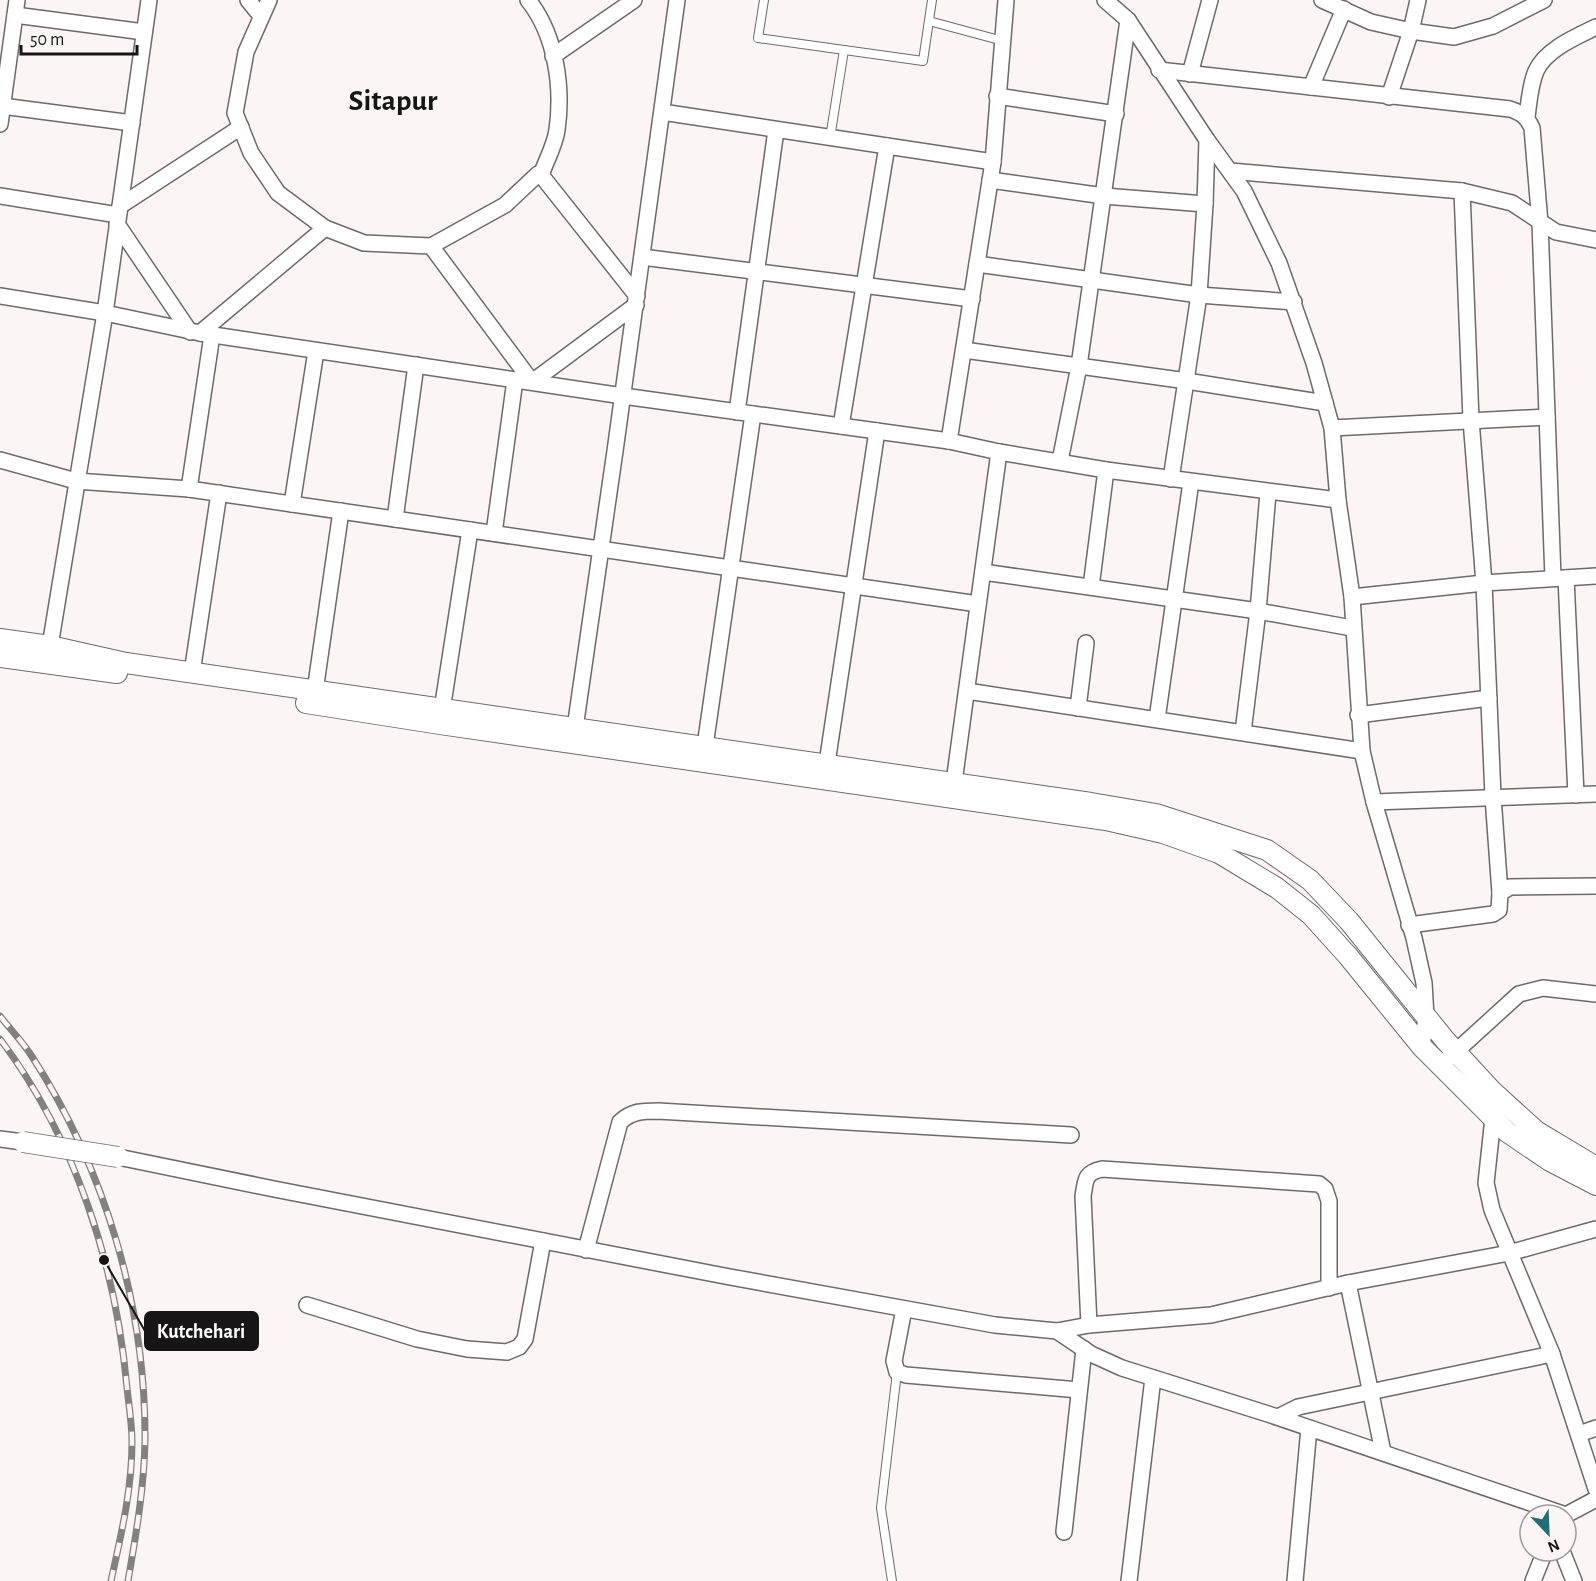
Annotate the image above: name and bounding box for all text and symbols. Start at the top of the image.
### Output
scale bar [21,18,136,56]
text: 50 m [30,31,64,49]
district label: Sitapur [349,86,438,116]
callout: Kutchehari [145,1312,258,1350]
text: Kutchehari [157,1322,245,1342]
north arrow [1518,1503,1578,1563]
text: N [1545,1536,1562,1555]

